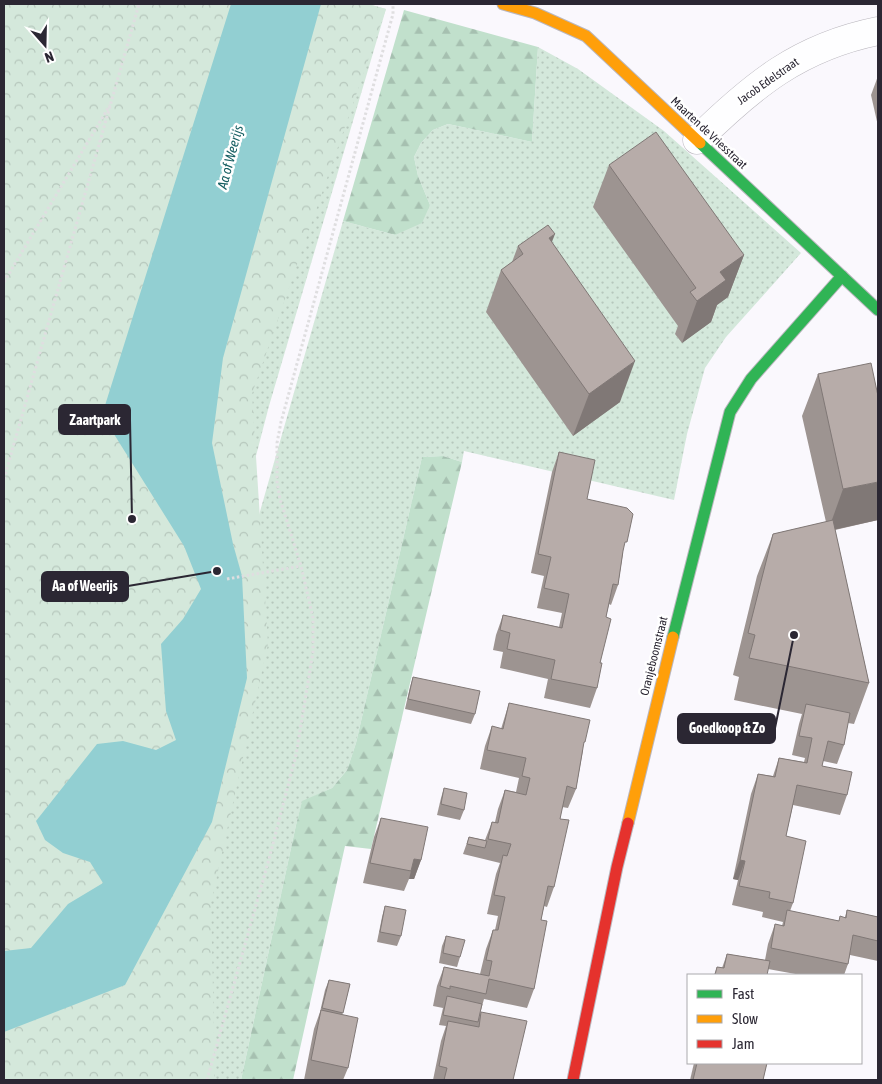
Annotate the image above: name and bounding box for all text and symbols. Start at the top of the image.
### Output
north arrow [20,20,70,70]
text: N [43,48,56,66]
street label: Jacob Edelstraat [735,54,802,107]
street label: Maarten de Vriesstraat [668,94,750,172]
water label: Aa of Weerijs [214,123,246,192]
callout: Zaartpark [59,405,130,434]
text: Zaartpark [70,412,121,428]
callout: Aa of Weerijs [42,572,128,601]
text: Aa of Weerijs [51,578,118,594]
street label: Oranjeboomstraat [637,614,671,697]
callout: Goedkoop & Zo [678,714,775,743]
text: Goedkoop & Zo [689,720,766,736]
legend [687,974,862,1064]
text: Fast [732,985,754,1002]
text: Slow [732,1010,758,1027]
text: Jam [732,1035,755,1052]

